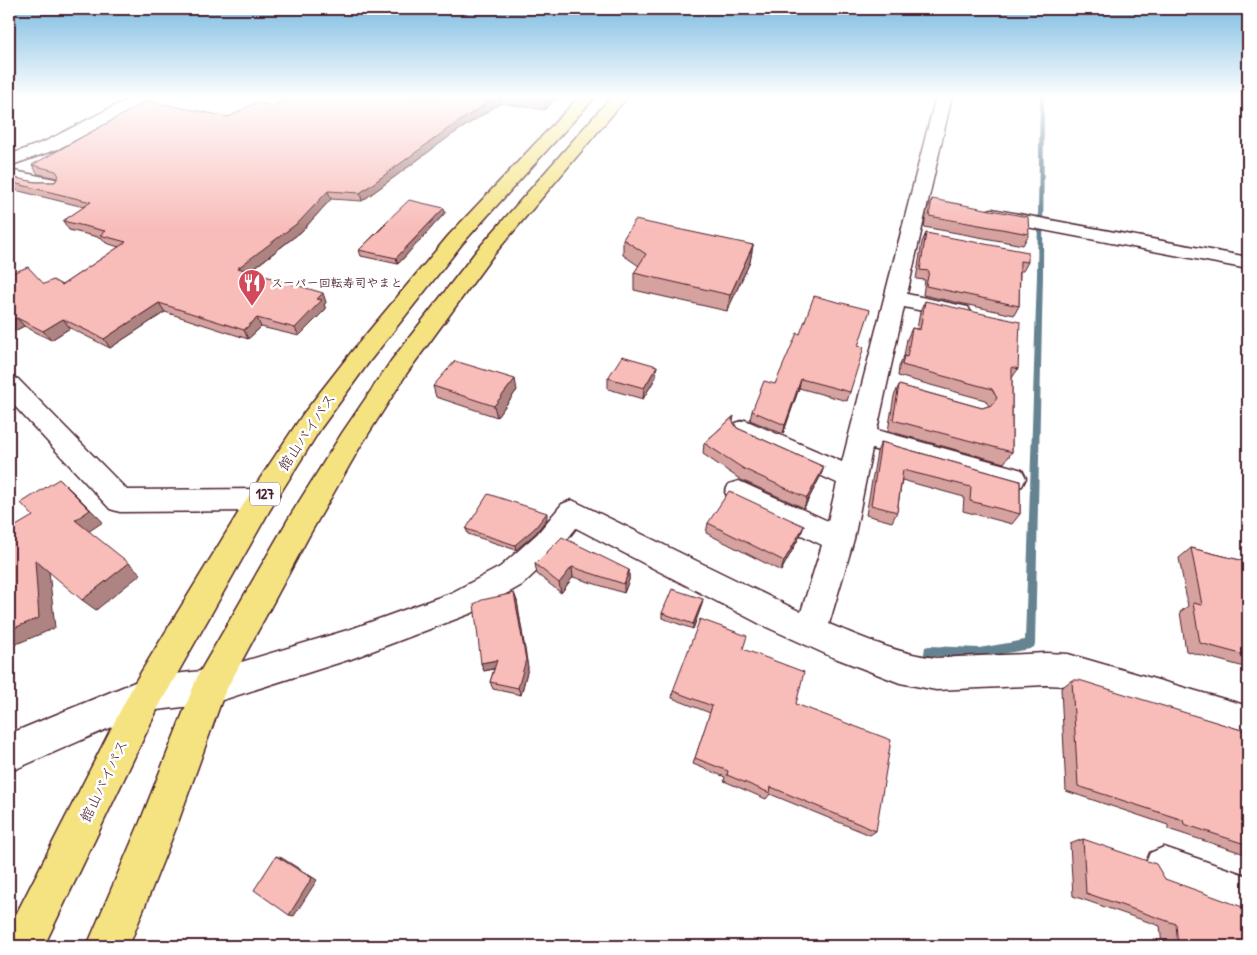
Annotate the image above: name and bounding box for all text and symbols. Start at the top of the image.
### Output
restaurant icon: スーパー回転寿司やまと [237,268,267,307]
place label: スーパー回転寿司やまと [271,274,403,291]
street label: 館山バイパス [273,389,340,475]
road number: 127 [250,482,280,506]
street label: 館山バイパス [74,736,133,826]

